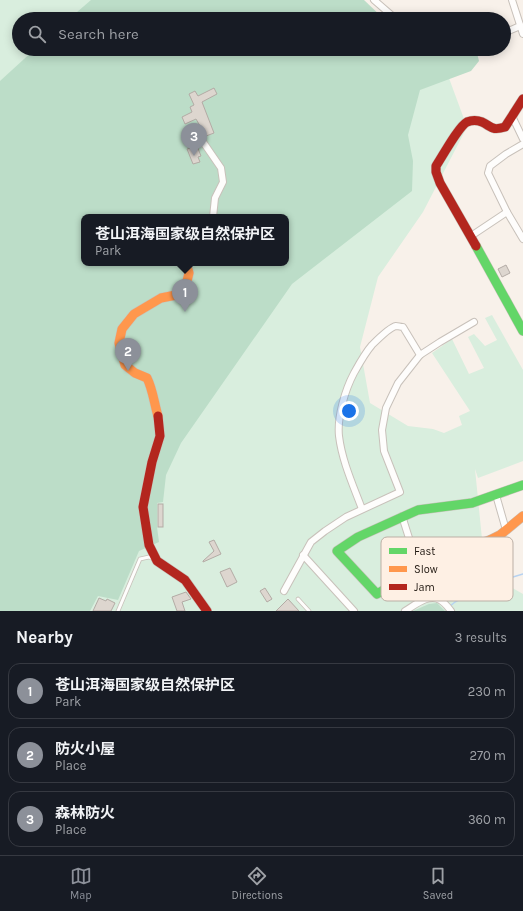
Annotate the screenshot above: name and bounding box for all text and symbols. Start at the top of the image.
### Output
search box [12,12,511,56]
icon: search [26,23,48,45]
text: Search here [58,25,139,43]
pin: 3 [181,123,207,156]
popup [81,214,289,266]
text: 苍山洱海国家级自然保护区 [95,225,275,243]
text: Park [95,243,121,258]
pin: 1 [172,279,198,312]
pin: 2 [115,338,141,371]
your location [339,401,359,421]
legend [381,537,513,601]
text: Fast [414,545,435,558]
text: Slow [414,563,438,576]
text: Jam [414,581,435,594]
text: Nearby [16,627,73,647]
text: 3 results [455,630,507,645]
text: 苍山洱海国家级自然保护区 [55,676,235,694]
text: 1 [28,684,32,699]
text: 230 m [468,684,506,699]
text: Park [55,694,81,709]
text: 防火小屋 [55,740,115,758]
text: 2 [26,748,34,763]
text: 270 m [469,748,506,763]
text: Place [55,758,86,773]
text: 森林防火 [55,804,115,822]
text: 3 [26,812,34,827]
text: 360 m [468,812,506,827]
text: Place [55,822,86,837]
tab: Map [70,865,92,902]
tab: Directions [231,865,283,902]
tab: Saved [423,865,453,902]

